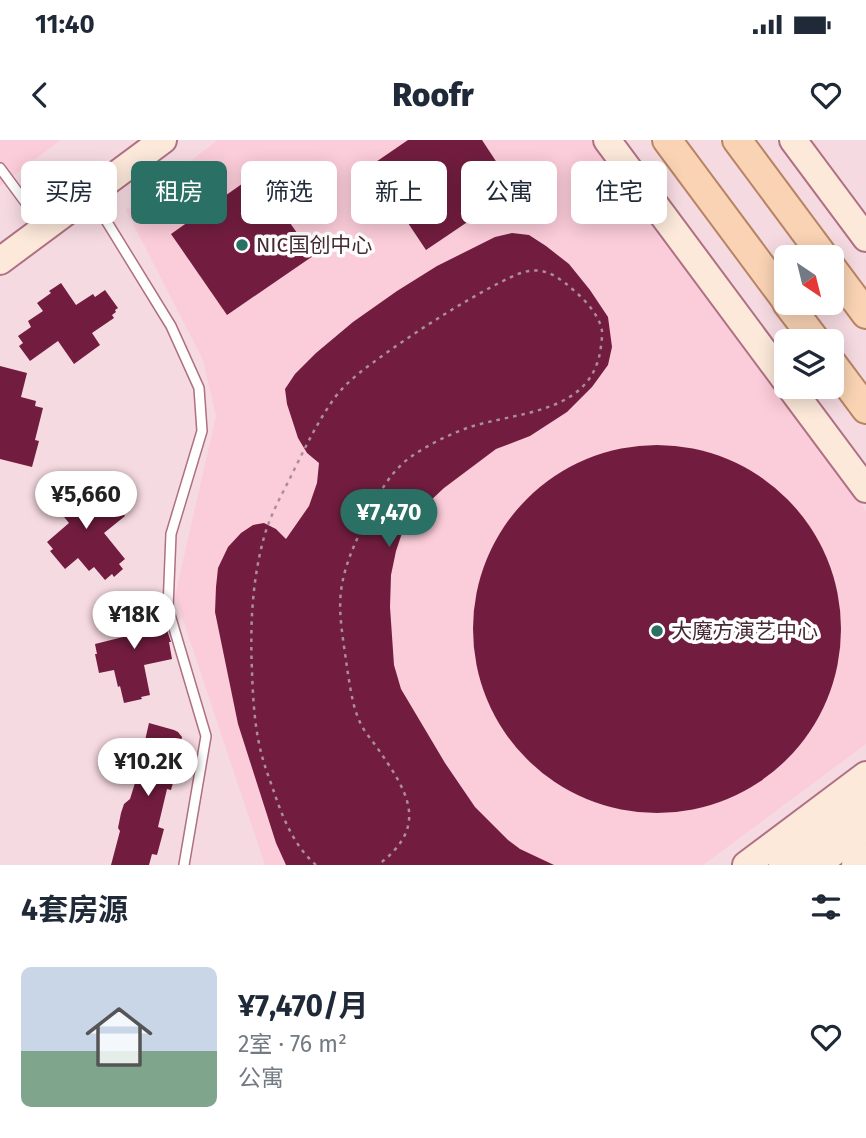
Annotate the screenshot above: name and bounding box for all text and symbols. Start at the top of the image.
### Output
text: 11:40 [35,9,95,40]
icon: back [21,76,59,114]
text: Roofr [392,76,474,114]
icon: heart [807,76,845,114]
chip: 买房 [21,161,117,224]
chip: 租房 [131,161,227,224]
chip: 筛选 [241,161,337,224]
chip: 新上 [351,161,447,224]
chip: 公寓 [461,161,557,224]
chip: 住宅 [571,161,667,224]
place label: NIC国创中心 [256,232,372,258]
marker: NIC国创中心 [234,237,250,253]
north arrow [774,245,844,315]
map controls [774,245,844,399]
button: layers [774,329,844,399]
pin: ¥5,660 [29,472,143,531]
text: ¥5,660 [51,480,121,508]
pin: ¥7,470 [332,490,446,549]
text: ¥7,470 [356,498,422,526]
pin: ¥18K [93,592,175,651]
text: ¥18K [109,600,159,628]
place label: 大魔方演艺中心 [671,618,818,644]
marker: 大魔方演艺中心 [649,623,665,639]
pin: ¥10.2K [91,738,205,798]
text: ¥10.2K [114,747,182,775]
icon: filters [807,888,845,926]
text: 4套房源 [21,892,128,928]
text: ¥7,470/月 [238,988,369,1024]
icon: home [77,995,161,1079]
icon: heart [807,1018,845,1056]
text: 2室 · 76 m² [238,1030,347,1058]
text: 公寓 [238,1064,284,1092]

